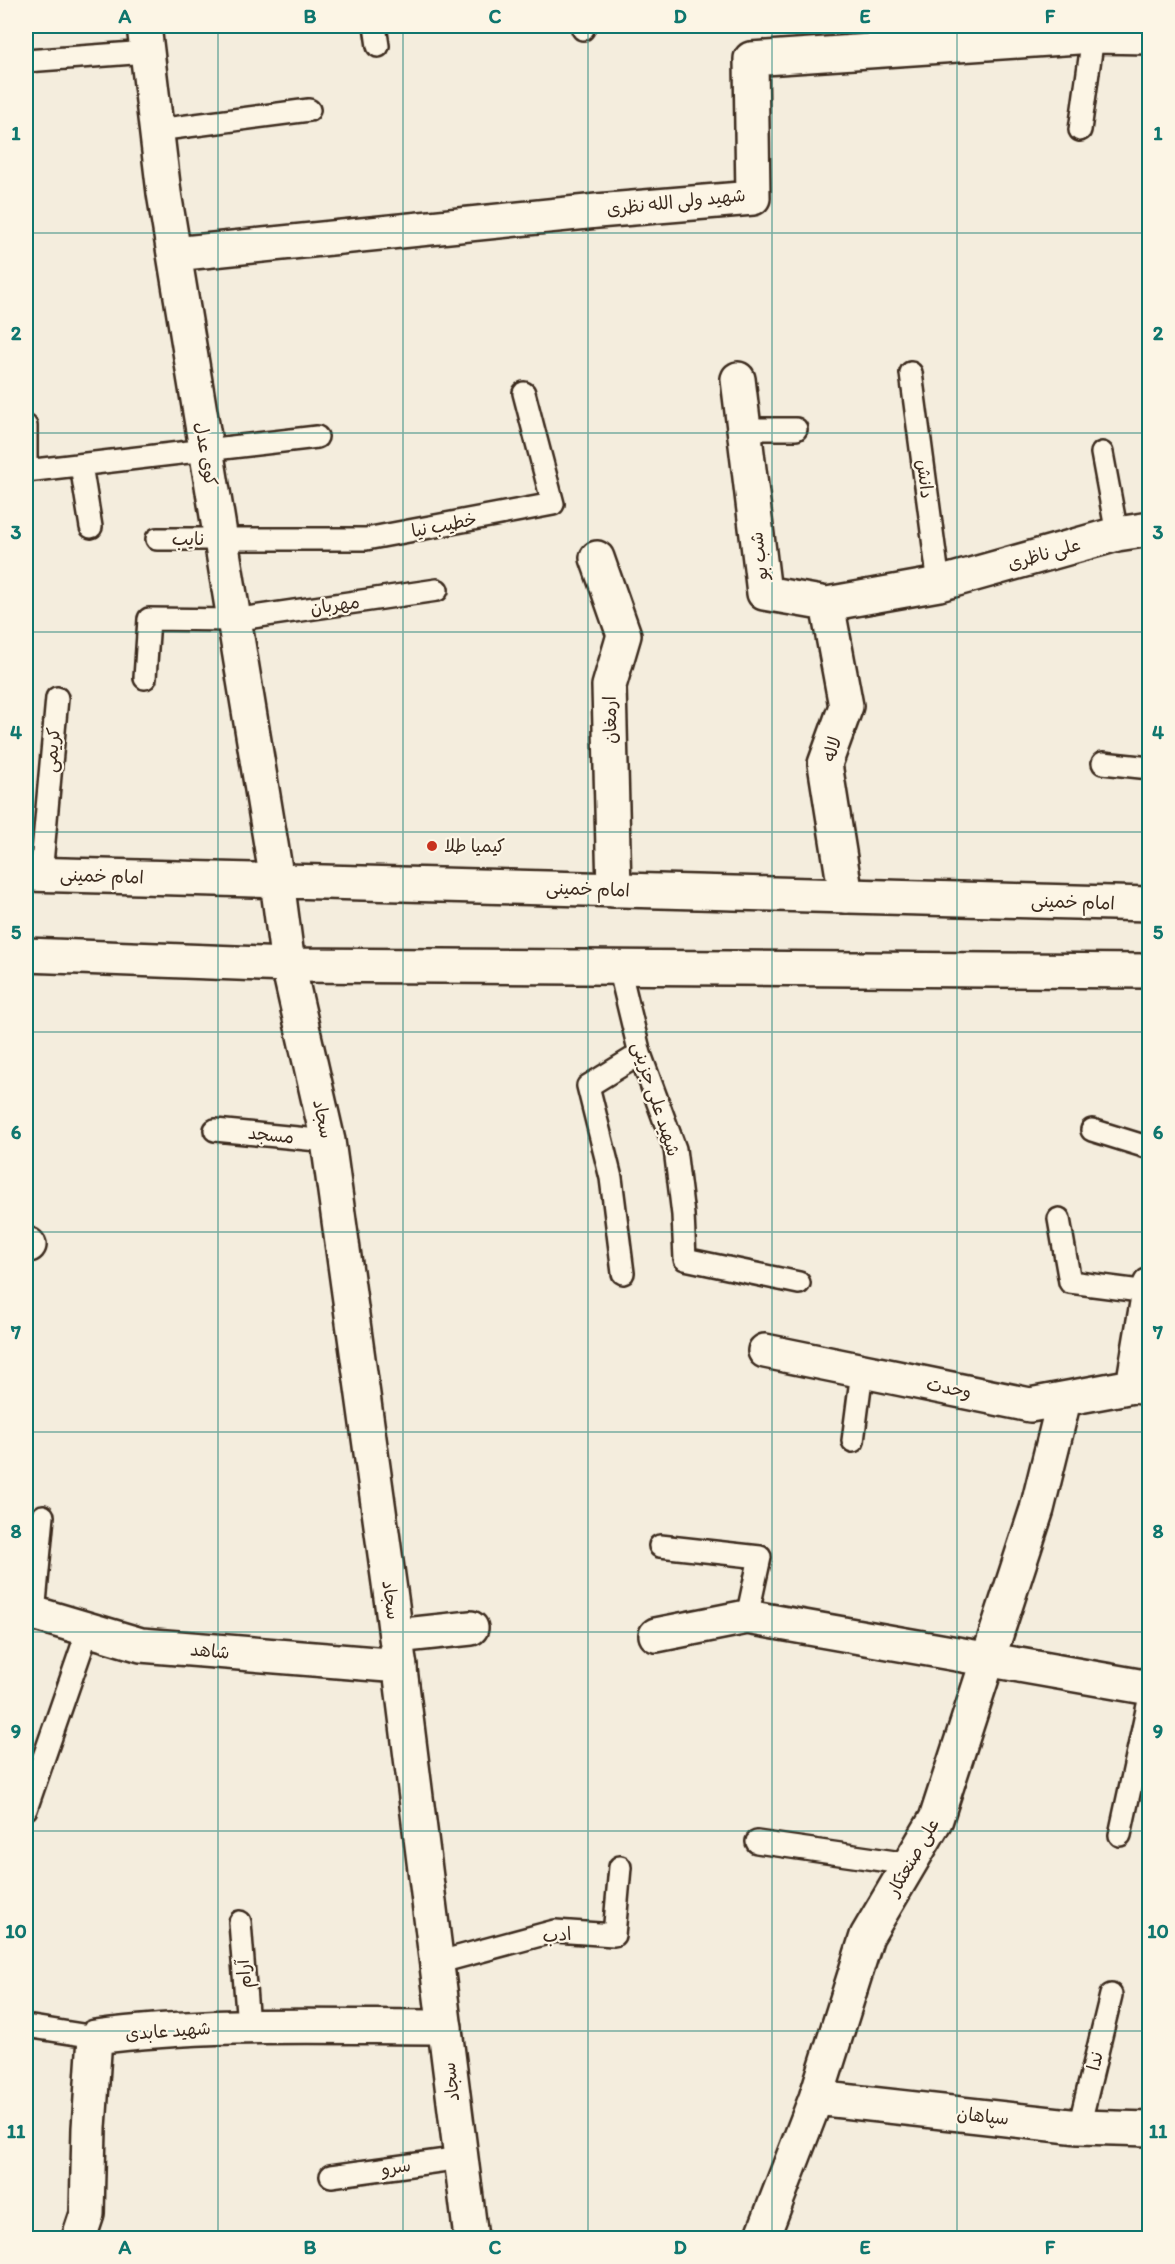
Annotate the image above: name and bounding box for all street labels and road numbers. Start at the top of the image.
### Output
street label: شهید ولی الله نظری [605,184,747,220]
street label: کوی عدل [190,420,222,488]
street label: دانش [912,458,938,500]
street label: خطیب نیا [409,508,479,542]
street label: نایب [172,528,204,550]
street label: شب بو [745,531,773,583]
street label: علی ناظری [1005,533,1083,575]
street label: مهربان [309,591,361,619]
street label: ارمغان [599,696,621,744]
street label: کریمی [39,726,65,774]
street label: لاله [818,734,846,764]
street label: امام خمینی [60,864,144,891]
street label: امام خمینی [546,877,630,904]
street label: امام خمینی [1031,890,1115,917]
street label: شهید علی جزینی [627,1039,685,1159]
street label: سجاد [308,1097,338,1141]
street label: مسجد [247,1122,295,1148]
street label: وحدت [925,1373,973,1403]
street label: سجاد [377,1579,405,1621]
street label: شاهد [189,1638,231,1664]
street label: علی صنعتکار [881,1814,944,1901]
street label: ادب [542,1923,572,1947]
street label: آرام [232,1957,259,1989]
street label: شهید عابدی [124,2017,212,2045]
street label: ندا [1082,2049,1108,2073]
street label: سجاد [438,2061,464,2103]
street label: سپاهان [956,2102,1010,2131]
street label: سرو [379,2154,412,2180]

